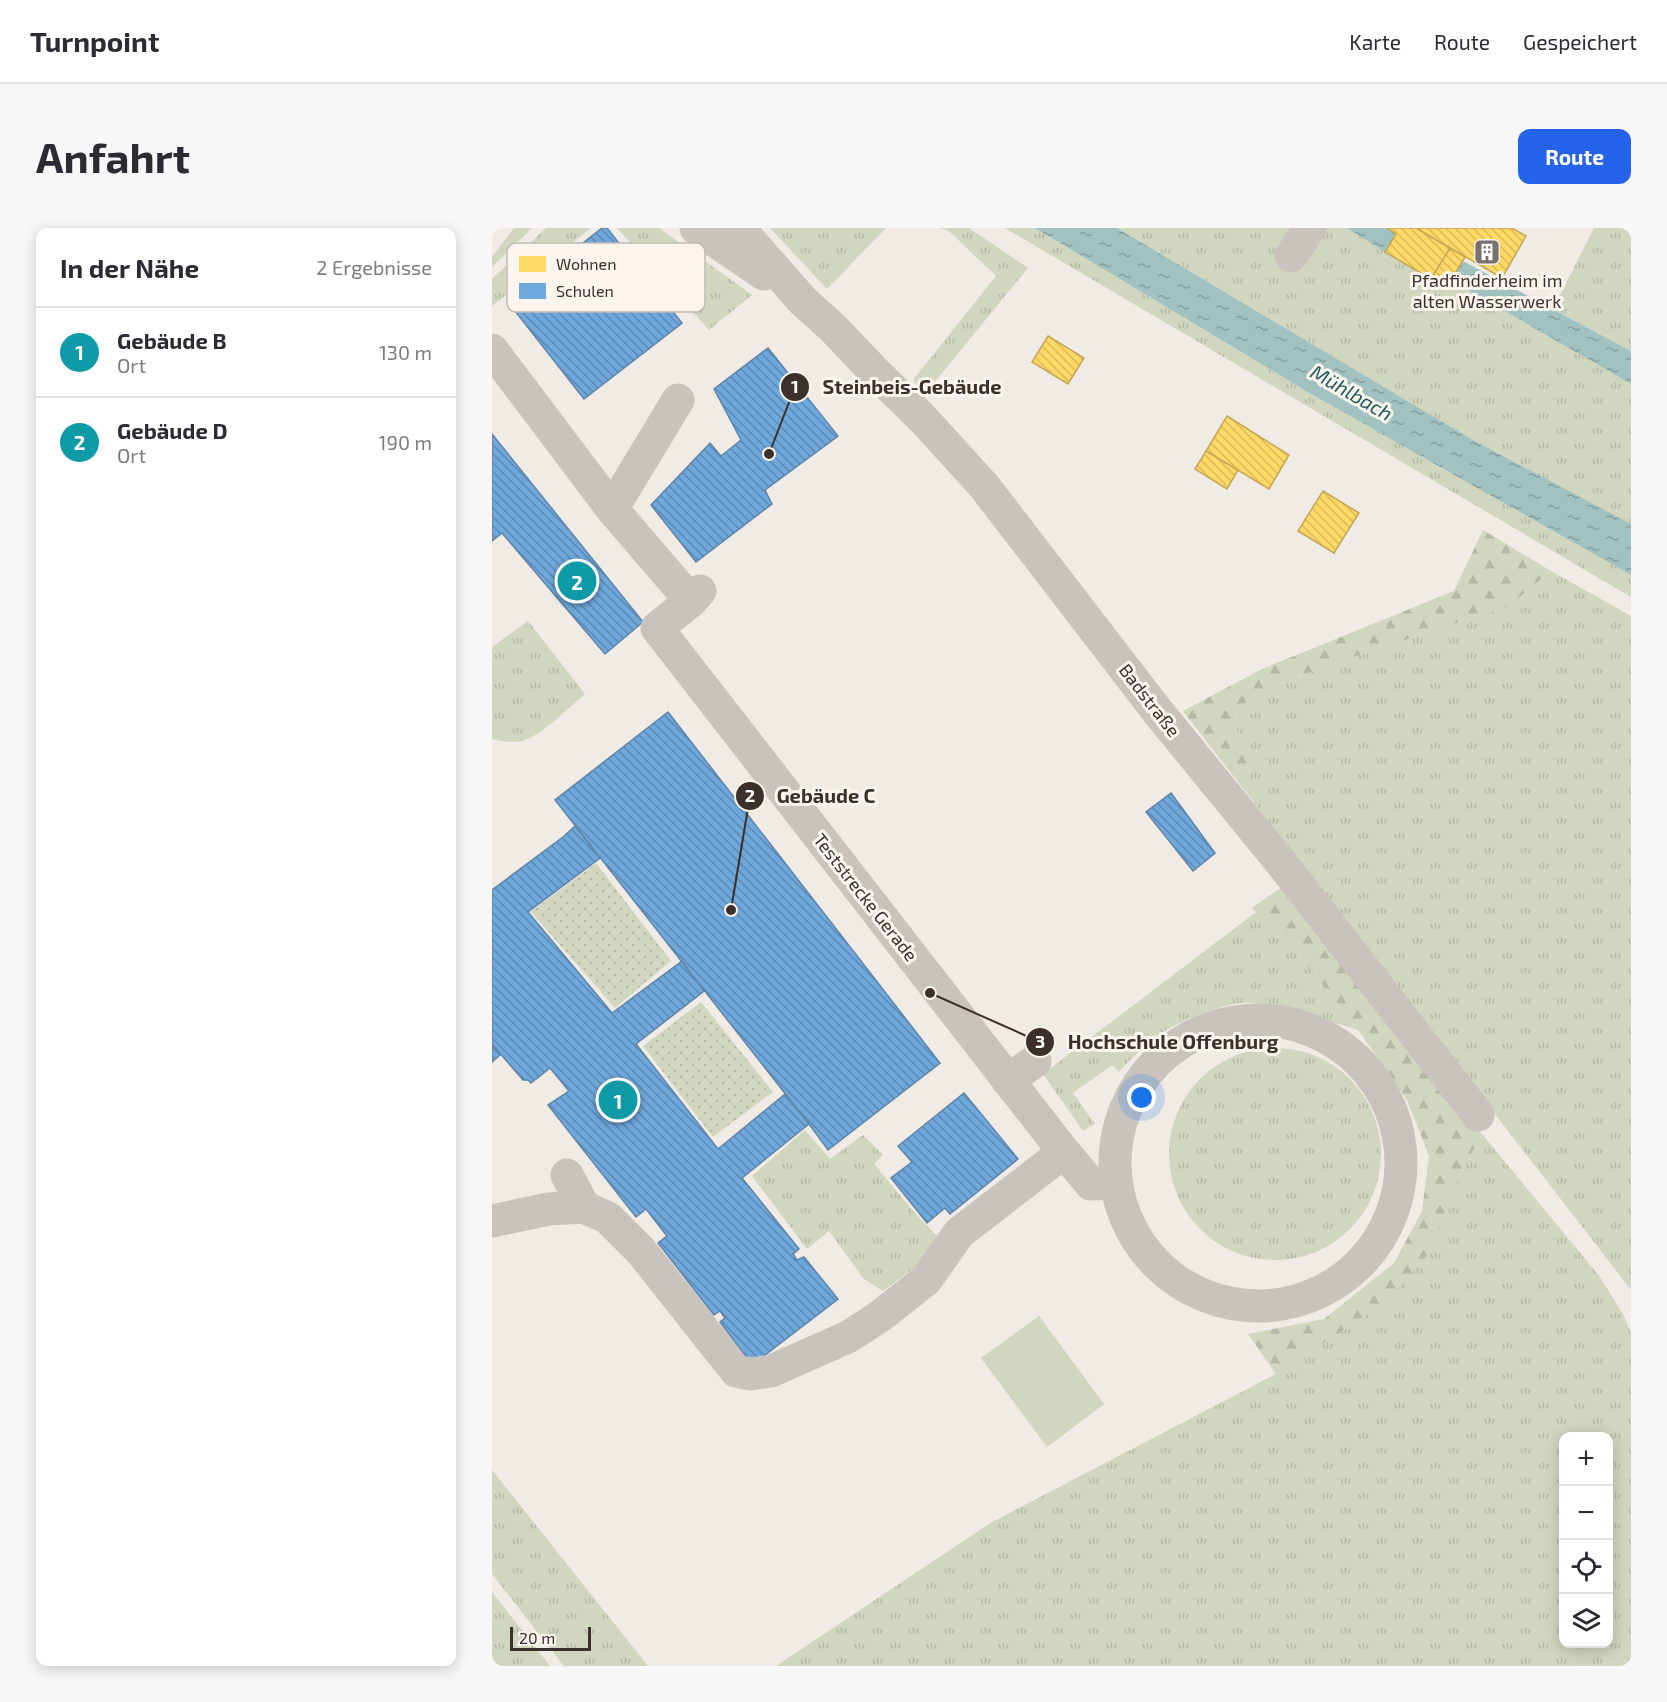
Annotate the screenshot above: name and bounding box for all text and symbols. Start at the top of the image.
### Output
text: Turnpoint [30,24,159,58]
text: Karte [1349,29,1401,54]
text: Route [1434,29,1490,54]
text: Gespeichert [1523,29,1637,54]
button: Route [1518,129,1631,184]
text: Anfahrt [36,131,190,181]
building icon: Pfadfinderheim im alten Wasserwerk [1472,237,1502,267]
legend [507,243,705,312]
text: In der Nähe [60,252,199,283]
text: Wohnen [556,254,616,273]
text: 2 Ergebnisse [316,255,432,279]
place label: Pfadfinderheim im alten Wasserwerk [1412,269,1562,312]
text: Schulen [556,281,614,300]
text: Gebäude B [117,327,227,353]
text: 1 [75,340,84,364]
text: 130 m [379,340,432,364]
text: Ort [117,353,146,377]
water label: Mühlbach [1307,359,1397,425]
callout: Steinbeis-Gebäude [780,368,1013,406]
text: Steinbeis-Gebäude [823,374,1001,398]
text: 1 [791,375,799,397]
text: Gebäude D [117,417,228,443]
text: 2 [74,430,85,454]
text: 190 m [379,430,432,454]
text: Ort [117,443,146,467]
pin: 2 [558,558,596,604]
street label: Badstraße [1115,659,1185,741]
callout: Gebäude C [735,777,887,815]
text: Gebäude C [777,783,876,807]
text: 2 [745,784,755,806]
street label: Teststrecke Gerade [809,829,923,965]
callout: Hochschule Offenburg [1025,1023,1290,1061]
text: Hochschule Offenburg [1068,1029,1279,1053]
text: 3 [1035,1030,1045,1052]
pin: 1 [598,1078,638,1122]
your location [1127,1083,1156,1112]
map controls [1559,1432,1613,1648]
button: + [1559,1432,1613,1486]
button: − [1559,1486,1613,1540]
button: locate [1559,1540,1613,1594]
button: layers [1559,1594,1613,1648]
scale bar [510,1624,591,1652]
text: 20 m [519,1628,555,1647]

